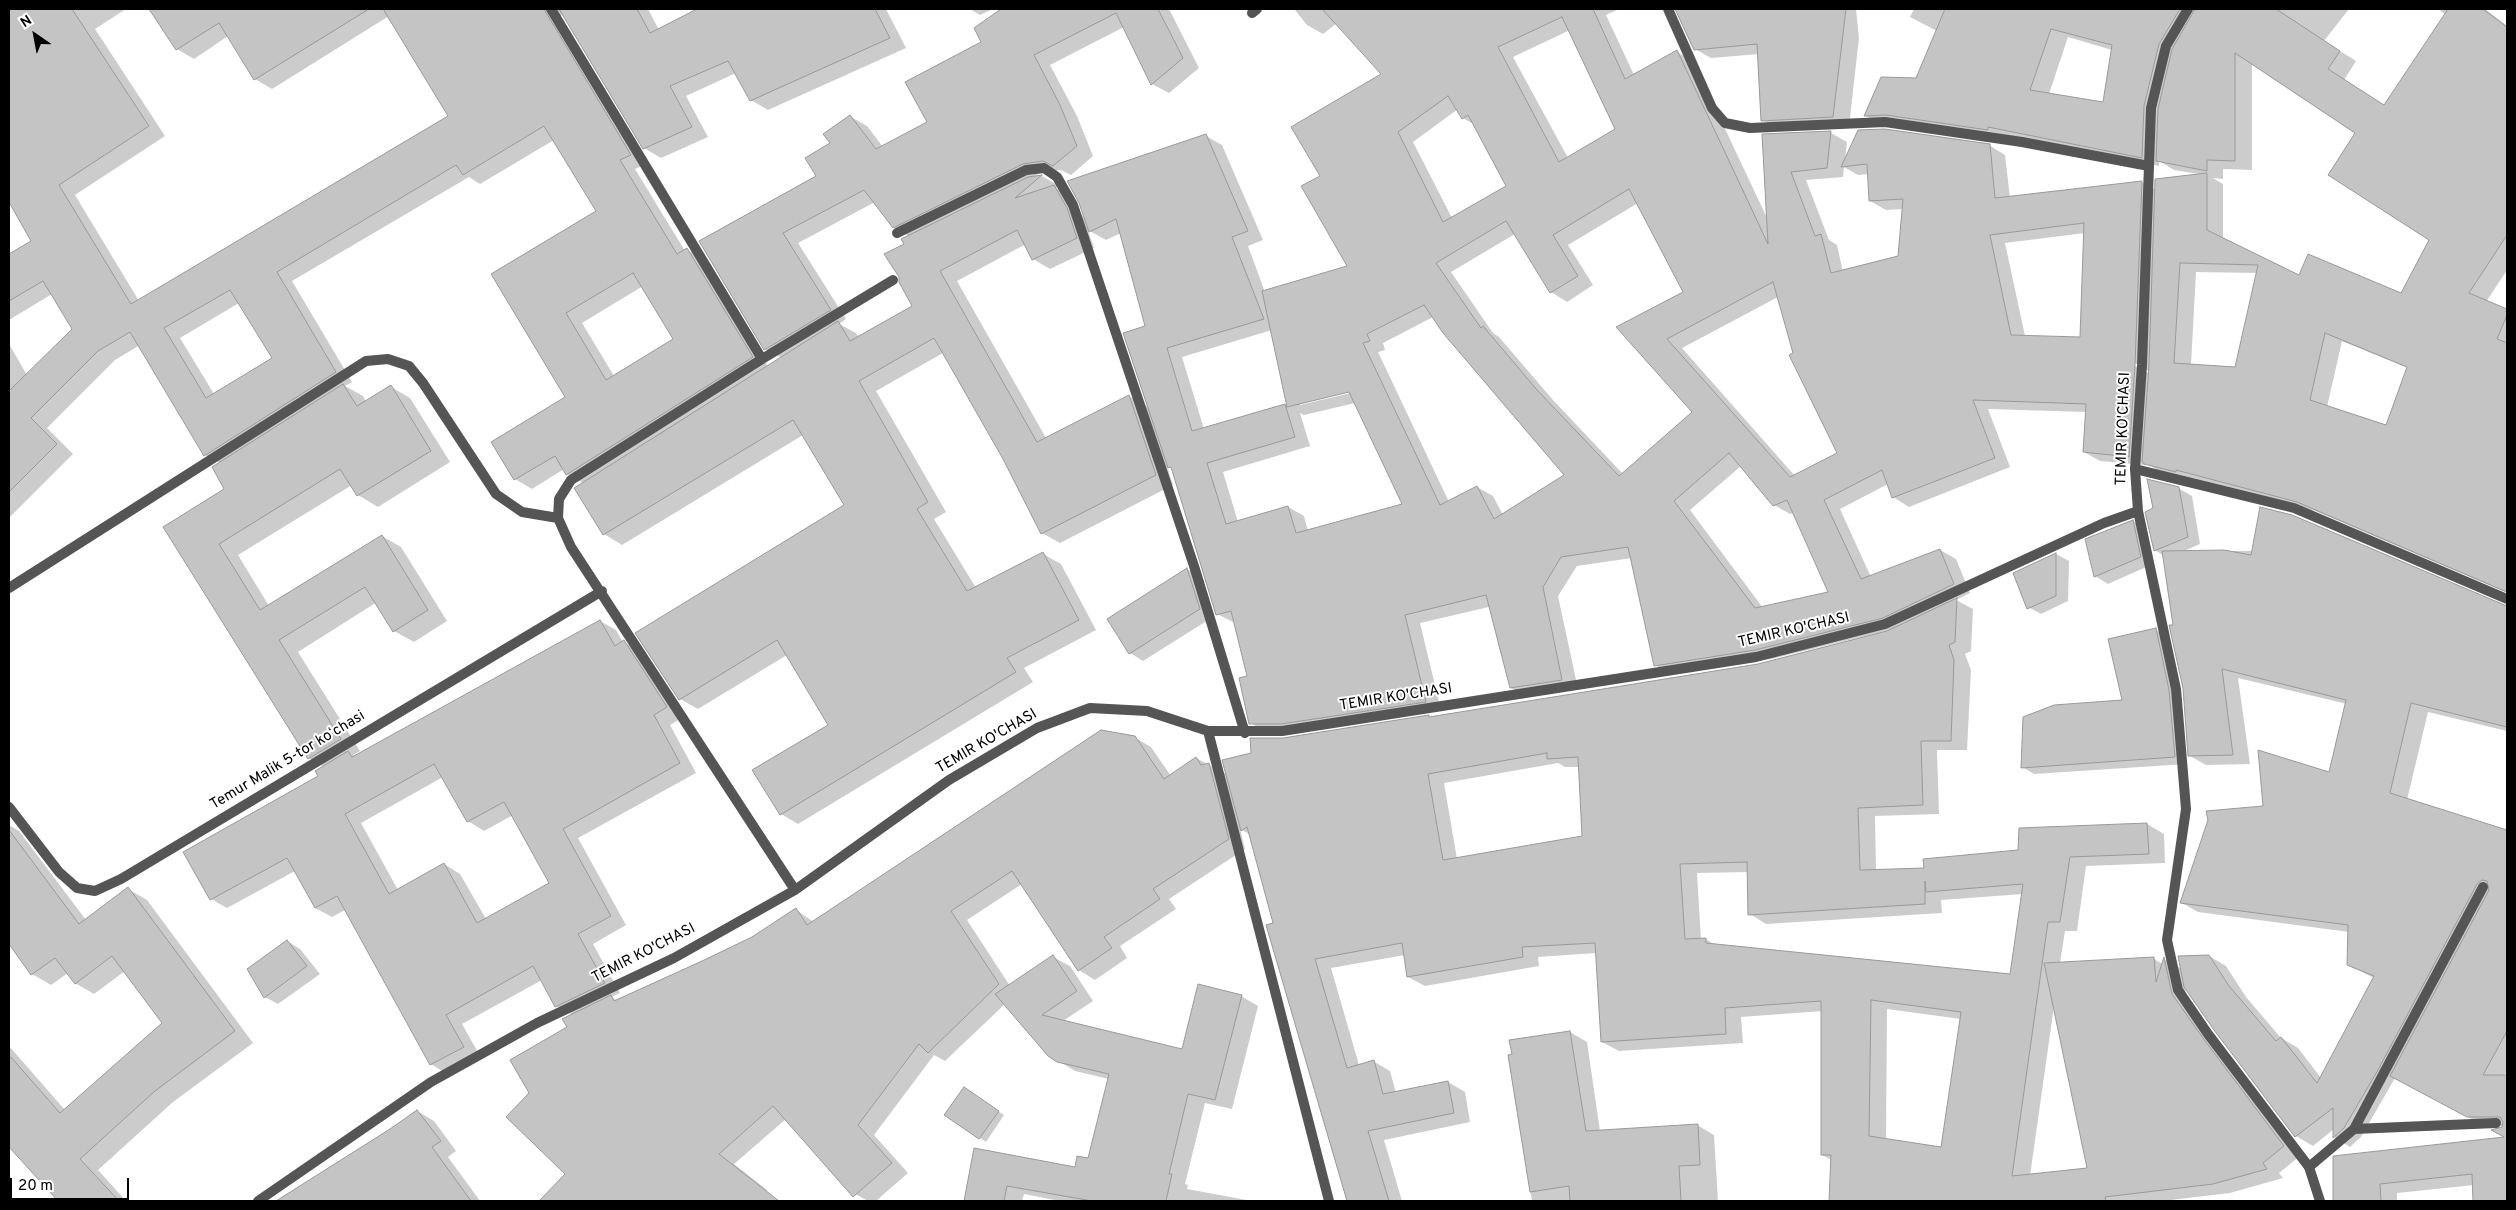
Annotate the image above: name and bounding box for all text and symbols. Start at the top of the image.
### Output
north arrow [10,10,60,60]
text: N [18,12,35,32]
street label: TEMIR KO'CHASI [2113,372,2135,486]
street label: TEMIR KO'CHASI [1737,609,1851,653]
street label: TEMIR KO'CHASI [1338,680,1454,716]
street label: TEMIR KO'CHASI [933,706,1041,778]
street label: Temur Malik 5-tor koʻchasi [207,708,369,814]
street label: TEMIR KO'CHASI [589,920,699,988]
scale bar [12,1168,131,1200]
text: 20 m [18,1177,53,1196]

